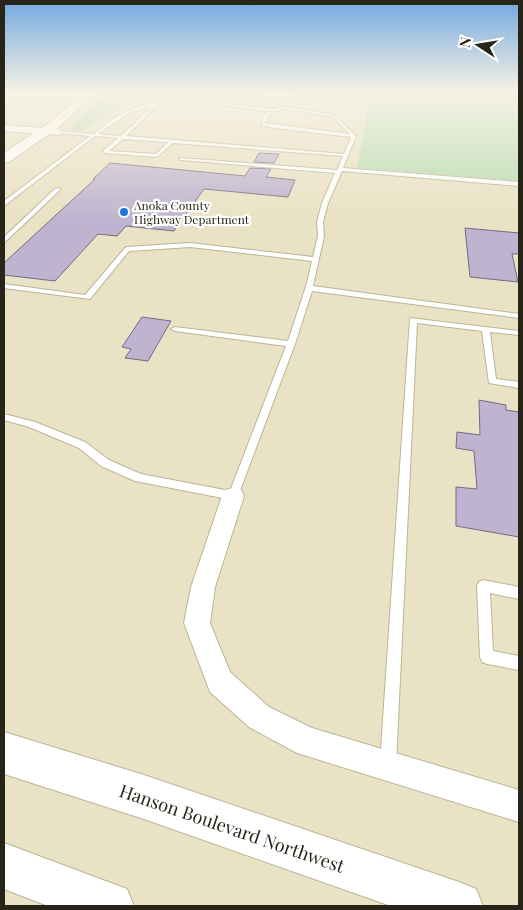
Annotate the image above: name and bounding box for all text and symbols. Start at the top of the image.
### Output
north arrow [453,20,503,70]
text: N [454,35,475,49]
place label: Anoka County Highway Department [133,197,250,227]
marker: Anoka County Highway Department [118,206,130,218]
street label: Hanson Boulevard Northwest [116,778,348,878]

